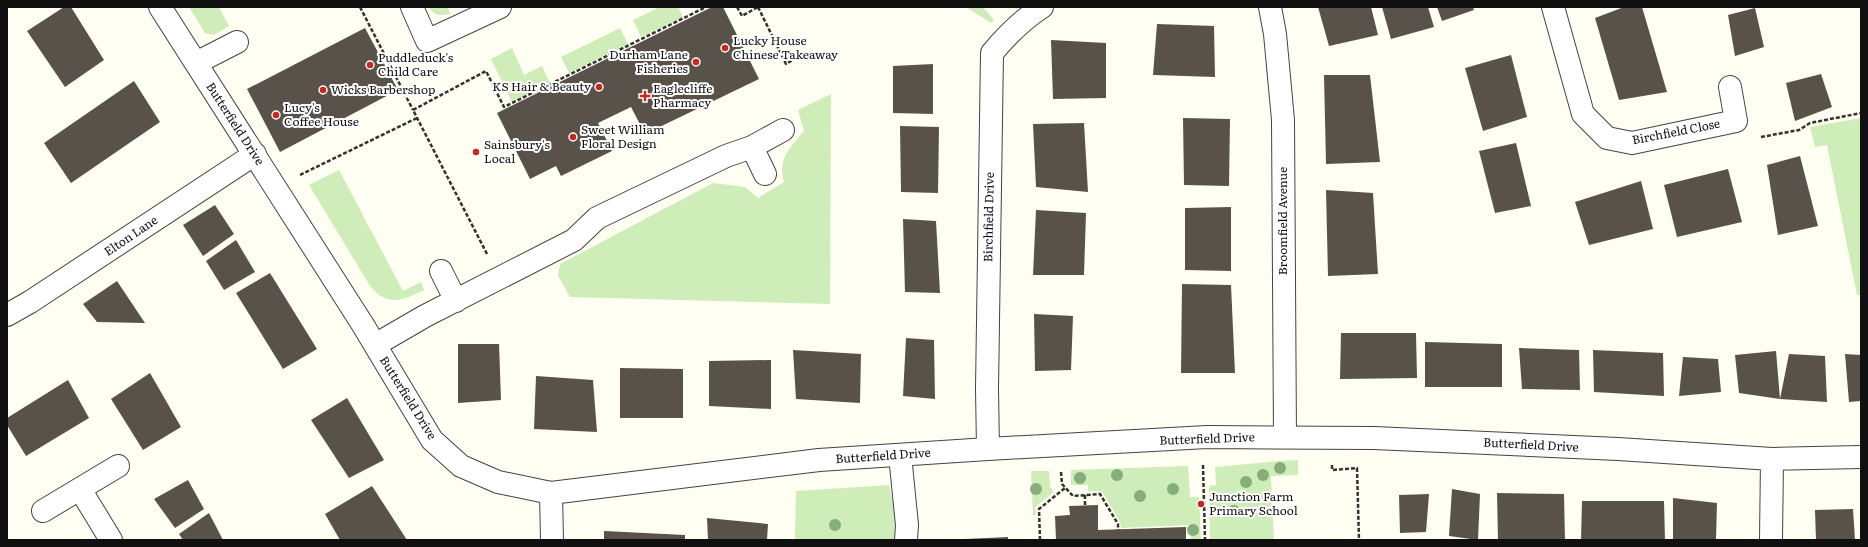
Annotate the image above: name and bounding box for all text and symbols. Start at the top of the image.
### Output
place label: Lucky House Chinese Takeaway [733,31,838,63]
marker: Lucky House Chinese Takeaway [720,43,730,53]
place label: Durham Lane Fisheries [609,45,689,77]
place label: Puddleduck's Child Care [378,48,454,80]
marker: Durham Lane Fisheries [691,57,701,67]
marker: Puddleduck's Child Care [365,60,375,70]
place label: KS Hair & Beauty [492,77,591,95]
street label: Butterfield Drive [202,78,269,168]
place label: Eaglecliffe Pharmacy [653,79,712,111]
place label: Wicks Barbershop [331,80,435,98]
marker: KS Hair & Beauty [594,82,604,92]
marker: Wicks Barbershop [318,85,328,95]
marker: Eaglecliffe Pharmacy [640,91,650,101]
place label: Lucy's Coffee House [284,98,359,130]
marker: Lucy's Coffee House [271,110,281,120]
street label: Birchfield Close [1630,114,1721,148]
place label: Sweet William Floral Design [581,120,665,152]
marker: Sweet William Floral Design [568,132,578,142]
place label: Sainsbury's Local [484,135,550,167]
marker: Sainsbury's Local [471,147,481,157]
street label: Broomfield Avenue [1273,167,1291,275]
street label: Birchfield Drive [978,172,998,262]
street label: Elton Lane [100,210,161,260]
street label: Butterfield Drive [376,352,442,443]
street label: Butterfield Drive [1159,427,1255,449]
street label: Butterfield Drive [1483,433,1579,455]
street label: Butterfield Drive [835,443,931,467]
place label: Junction Farm Primary School [1209,487,1298,519]
marker: Junction Farm Primary School [1196,499,1206,509]

